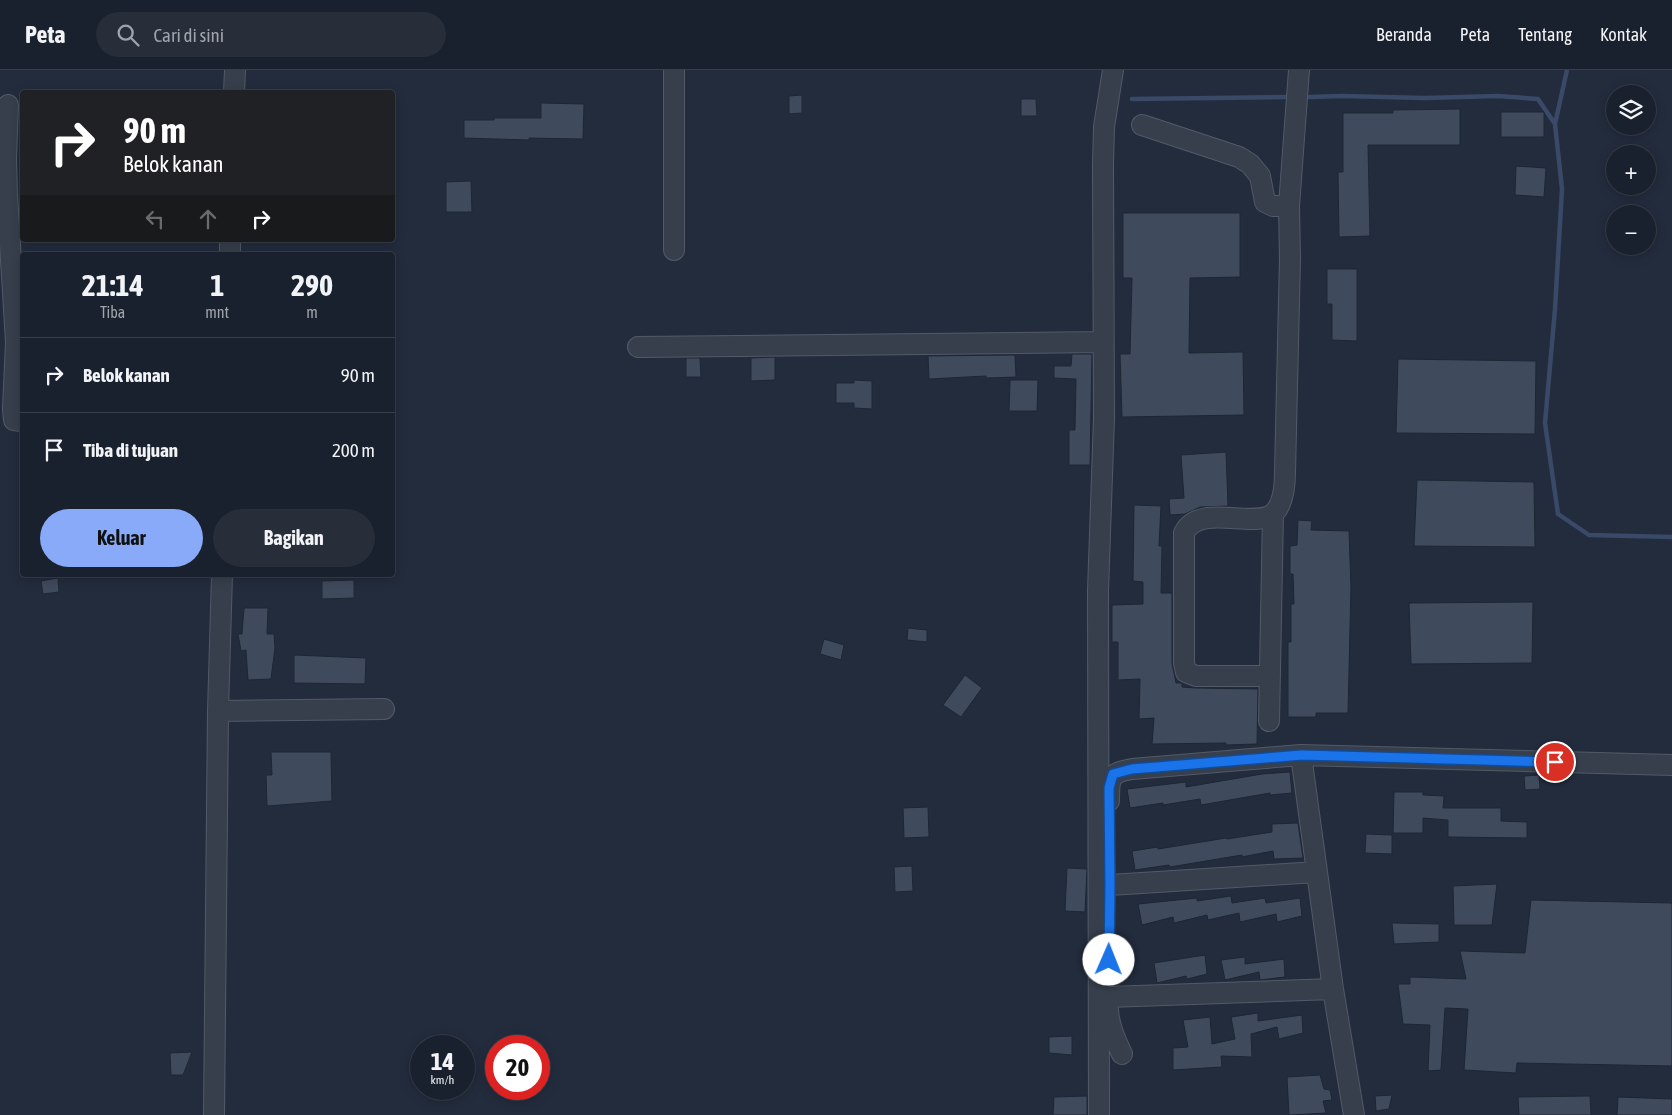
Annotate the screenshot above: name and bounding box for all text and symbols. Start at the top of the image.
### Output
search box [96,12,446,57]
text: Peta [25,21,66,48]
icon: search [114,21,142,49]
text: Cari di sini [154,24,224,46]
text: Beranda [1376,24,1432,45]
text: Peta [1460,24,1490,45]
text: Tentang [1518,24,1572,45]
text: Kontak [1600,24,1647,45]
map controls [1606,85,1656,255]
button: layers [1606,85,1656,135]
icon: right [40,110,105,175]
text: 90 m [123,110,186,150]
button: + [1606,145,1656,195]
text: Belok kanan [123,151,224,177]
icon: left [141,205,169,233]
icon: ahead [194,205,222,233]
icon: right [247,205,275,233]
button: − [1606,205,1656,255]
text: 21:14 [82,268,144,302]
text: 1 [210,268,224,302]
text: 290 [291,268,333,302]
text: Tiba [100,303,125,321]
text: mnt [205,303,229,321]
text: m [306,303,318,321]
icon: right [40,361,68,389]
text: Belok kanan [83,364,170,386]
text: 90 m [341,364,375,386]
icon: arrive [40,436,68,464]
text: Tiba di tujuan [83,439,178,461]
text: 200 m [332,439,375,461]
button: Keluar [40,509,203,567]
button: Bagikan [213,509,375,567]
pin [1534,741,1576,783]
icon: arrive [1541,748,1569,776]
position arrow [1082,933,1134,985]
speed limit sign: 20 [485,1035,550,1100]
text: 14 [431,1047,454,1075]
text: km/h [431,1073,454,1087]

